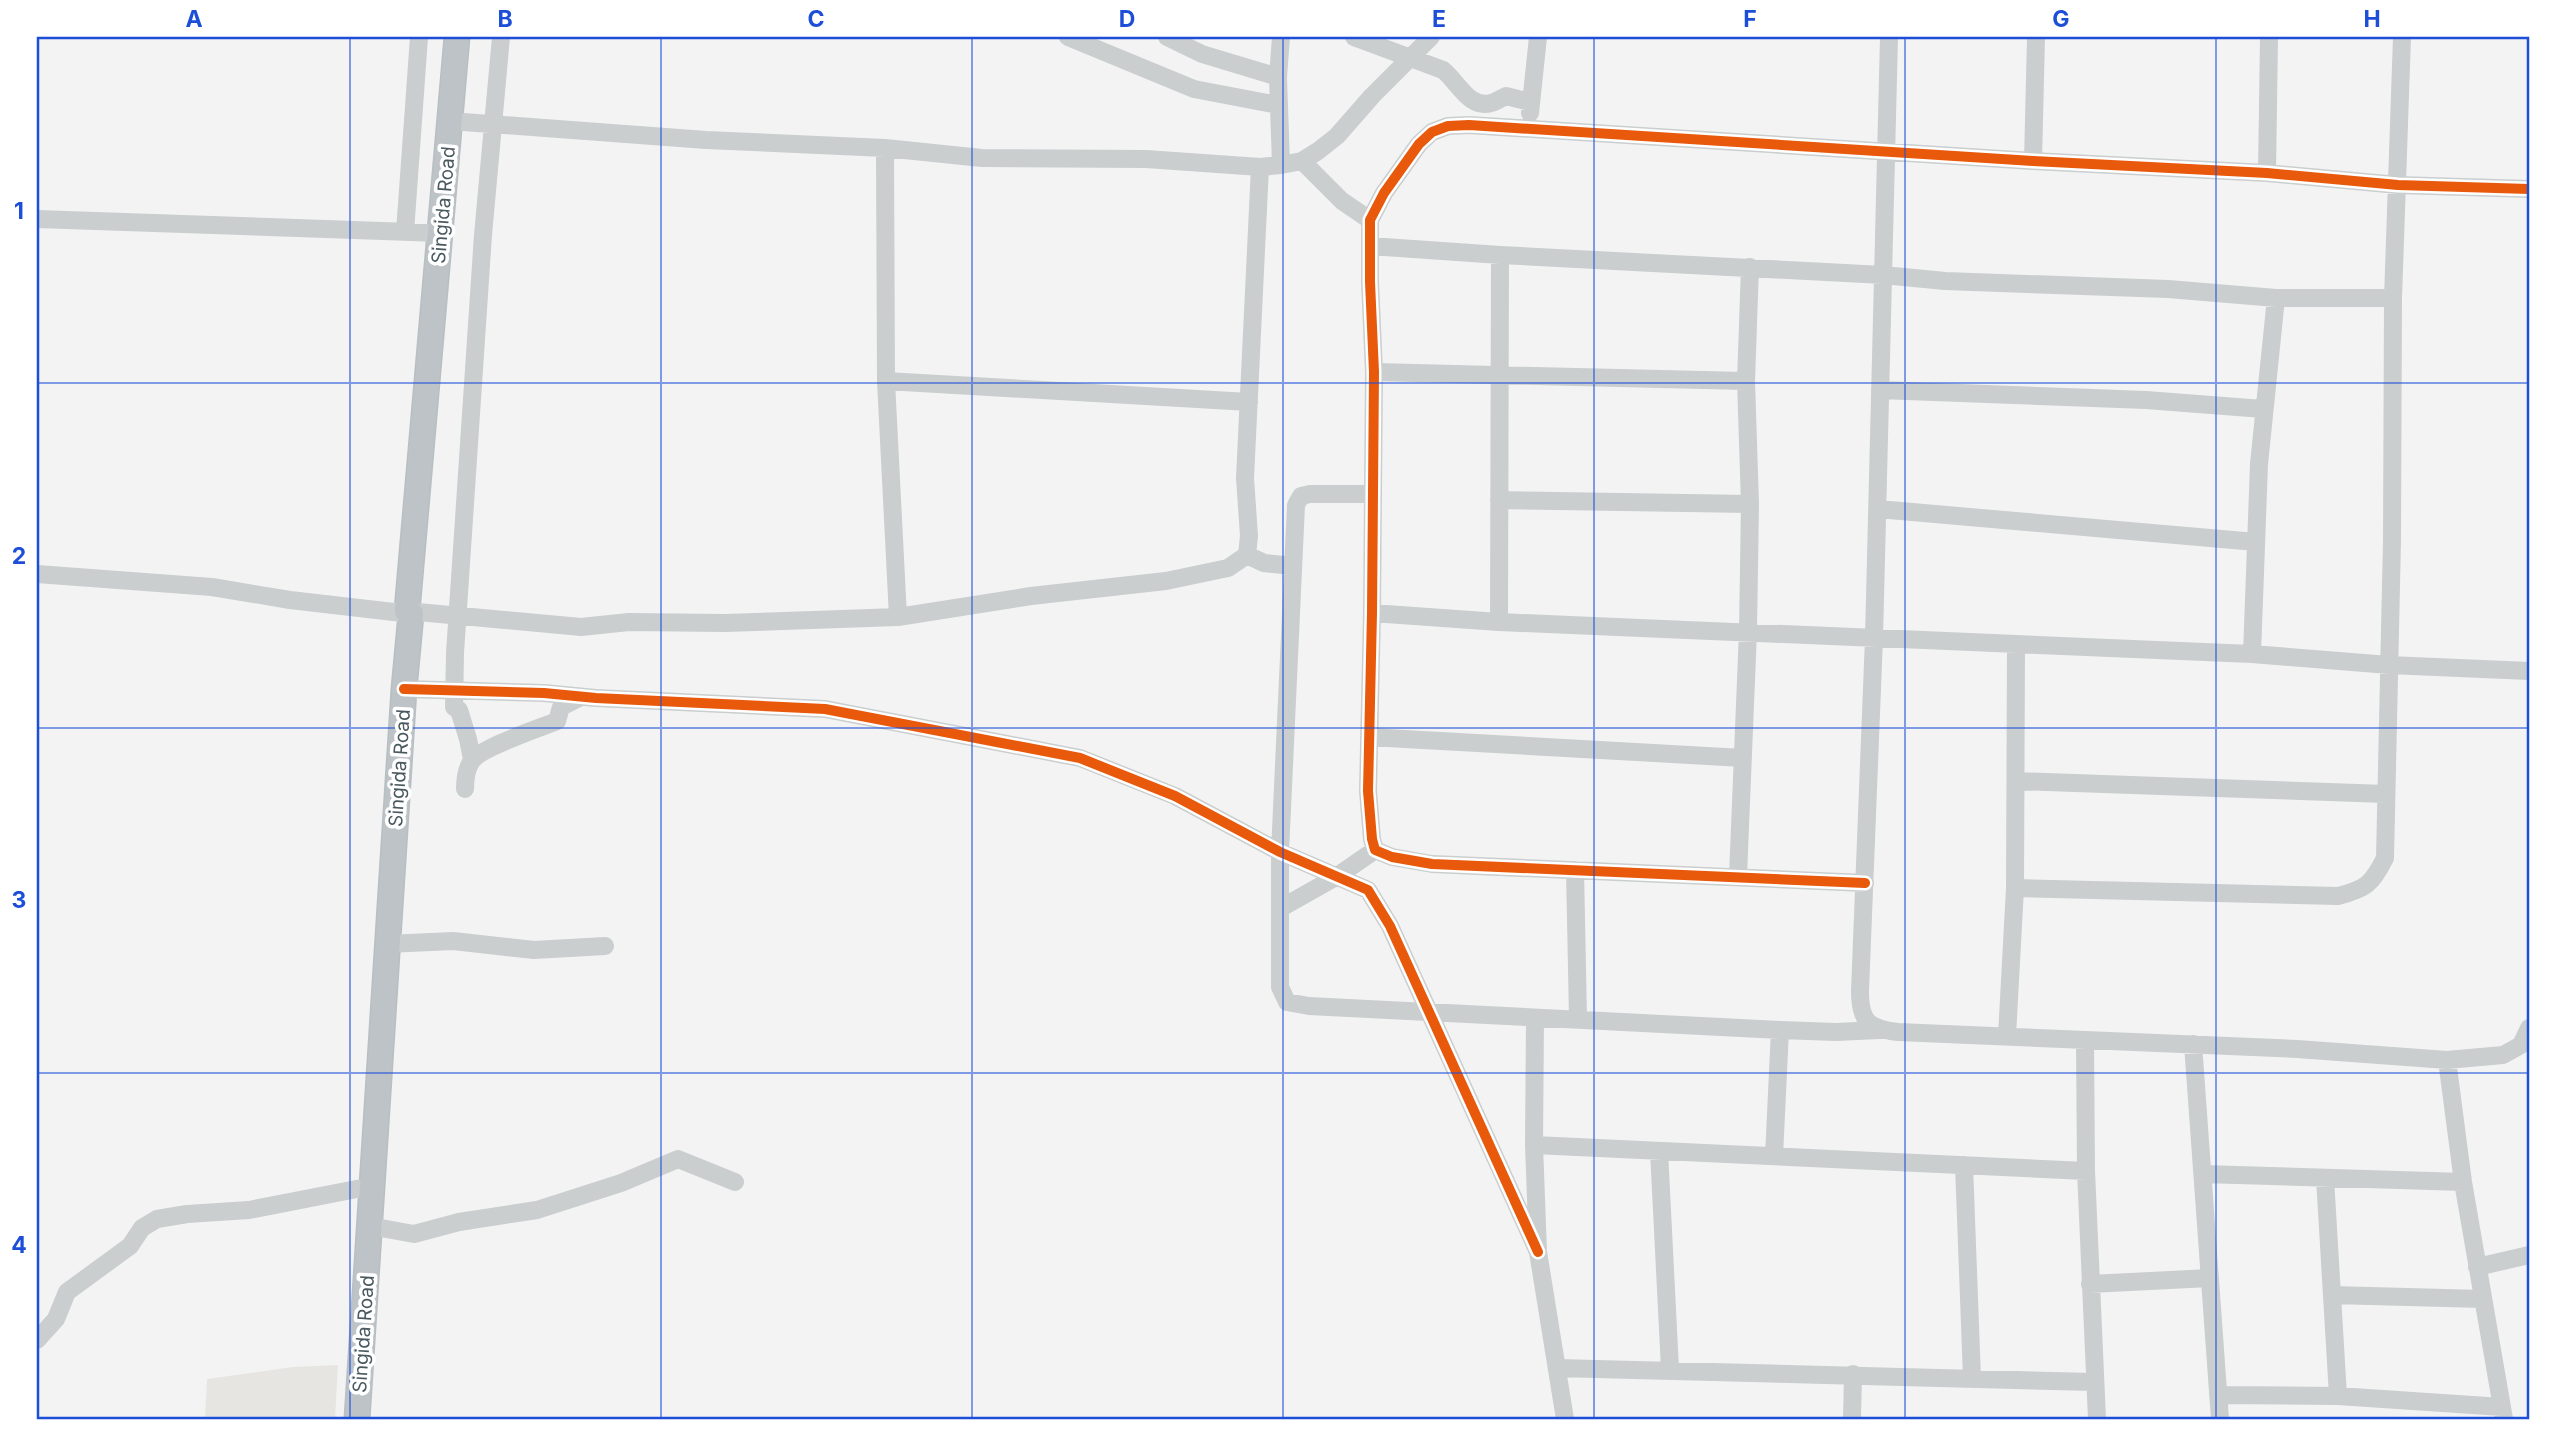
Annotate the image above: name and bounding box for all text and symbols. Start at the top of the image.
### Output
text: A [185,5,203,33]
text: B [497,5,513,33]
text: C [807,5,825,33]
text: D [1119,5,1135,33]
text: E [1432,5,1446,33]
text: F [1743,5,1757,33]
text: G [2052,5,2070,33]
text: H [2363,5,2381,33]
street label: Singida Road [427,145,460,265]
text: 1 [14,197,24,225]
text: 2 [12,542,26,570]
street label: Singida Road [384,709,415,828]
text: 3 [12,886,26,914]
text: 4 [11,1231,27,1259]
street label: Singida Road [348,1275,379,1394]

